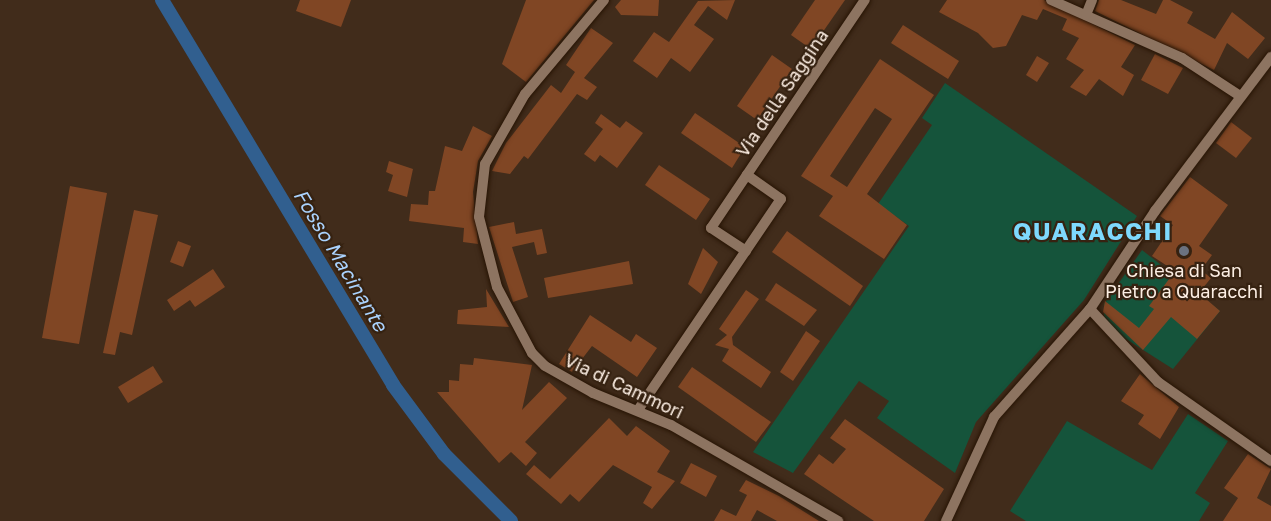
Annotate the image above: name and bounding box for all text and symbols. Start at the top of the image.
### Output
street label: Via della Saggina [731,25,833,161]
water label: Fosso Macinante [289,184,393,336]
district label: QUARACCHI [1013,217,1173,245]
marker: Chiesa di San Pietro a Quaracchi [1177,244,1191,258]
place label: Chiesa di San Pietro a Quaracchi [1105,260,1263,302]
street label: Via di Cammori [561,349,687,423]

